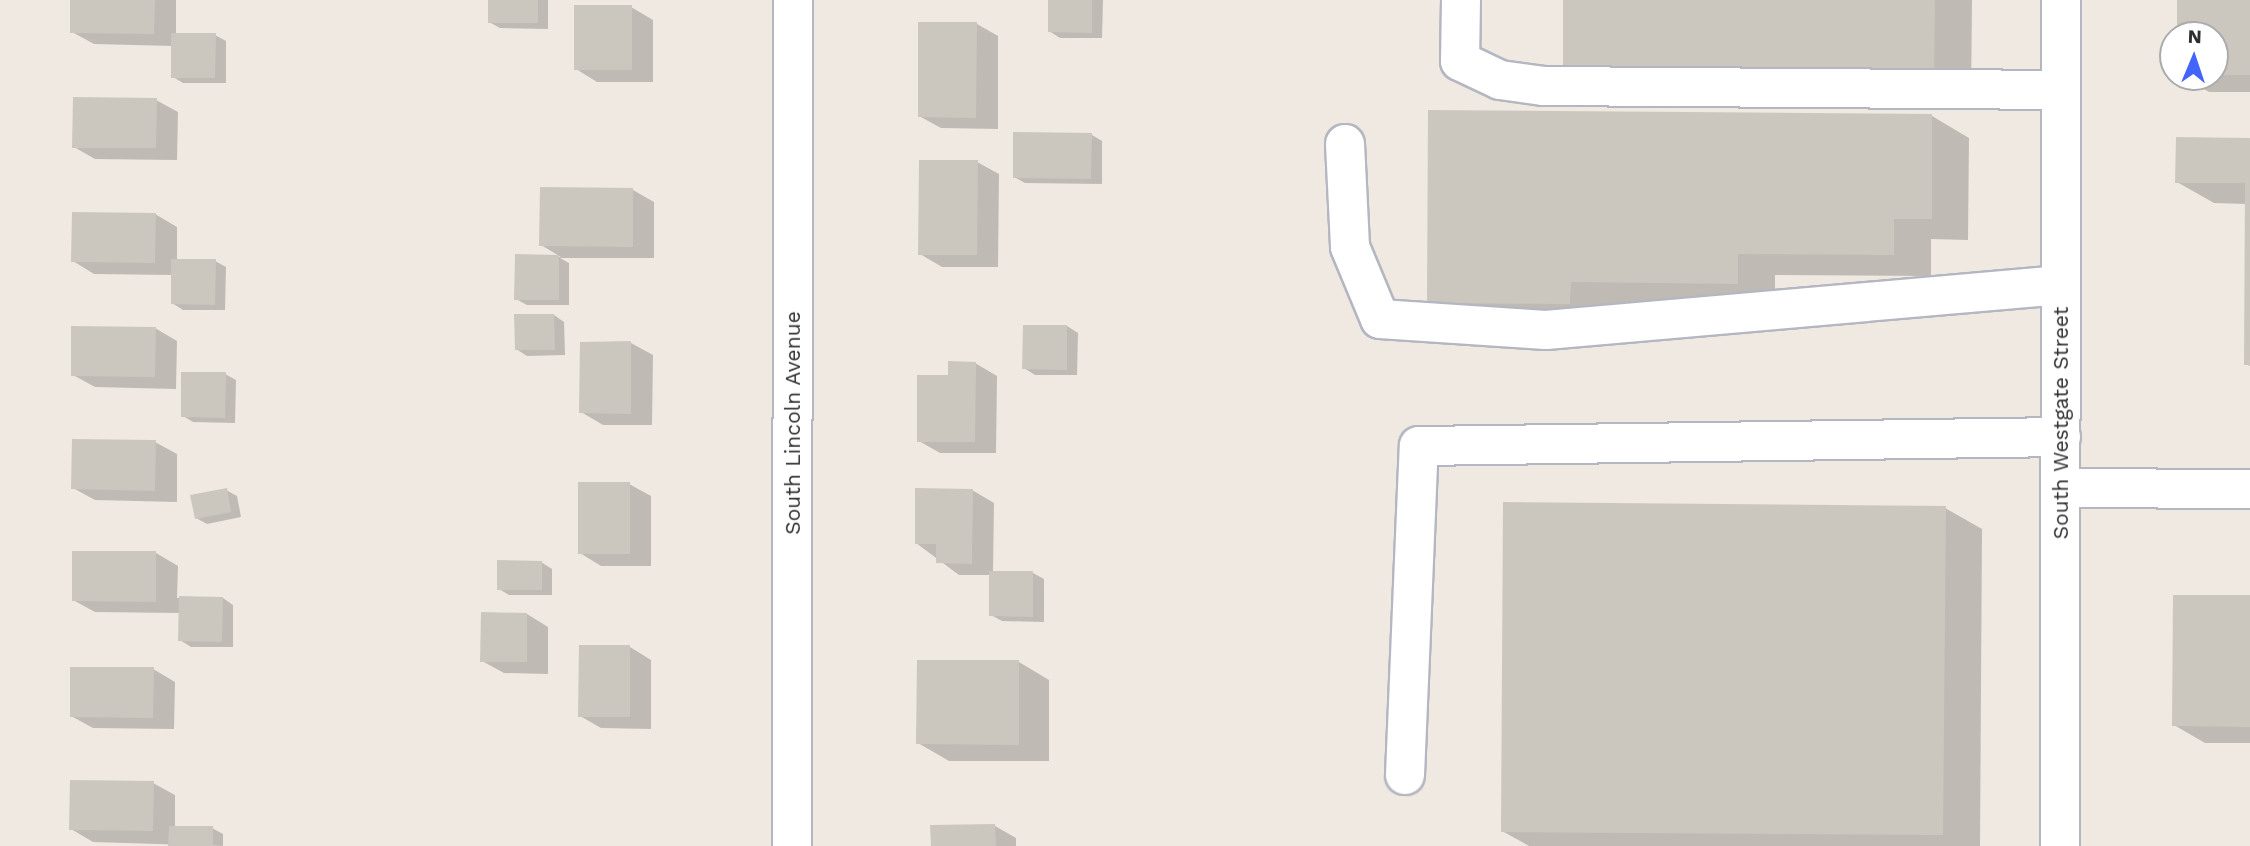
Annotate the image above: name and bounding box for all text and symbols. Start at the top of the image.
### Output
north arrow [2159,21,2229,91]
text: N [2187,25,2202,48]
street label: South Westgate Street [2048,306,2074,540]
street label: South Lincoln Avenue [780,311,806,535]

